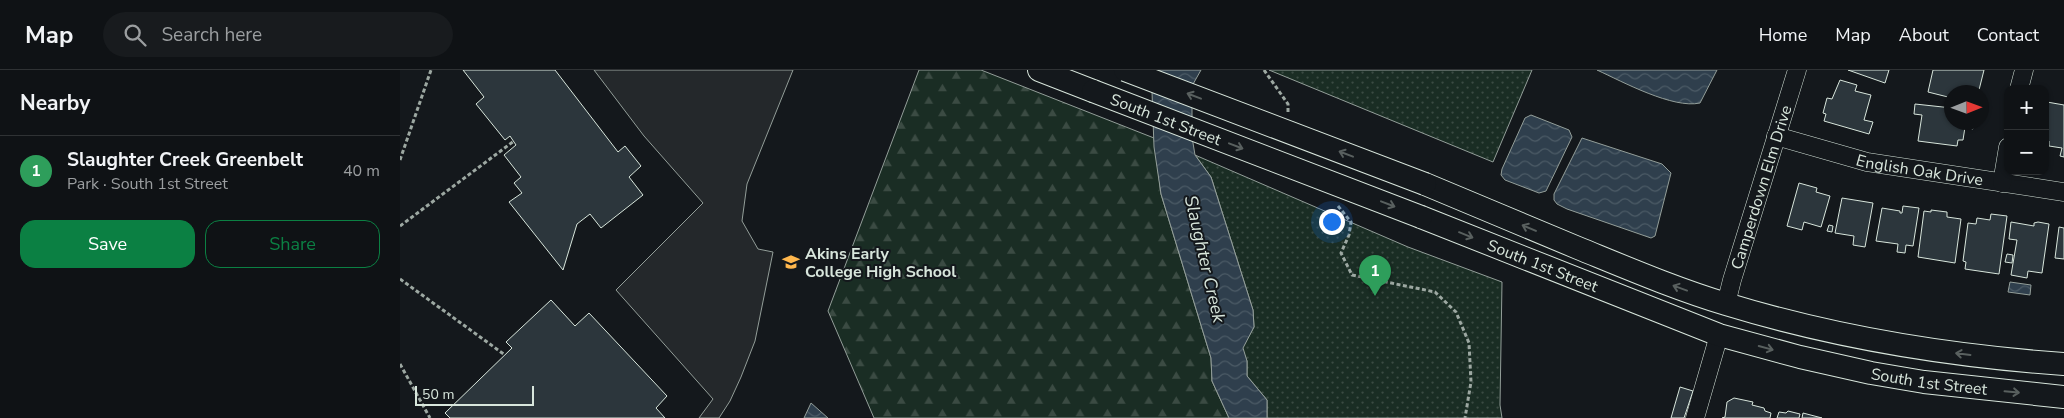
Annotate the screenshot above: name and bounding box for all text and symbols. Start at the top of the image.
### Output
search box [103,12,453,57]
text: Map [25,19,73,51]
icon: search [121,21,149,49]
text: Search here [161,22,262,48]
text: Home [1759,23,1807,47]
text: Map [1835,23,1871,47]
text: About [1899,23,1949,47]
text: Contact [1977,23,2039,47]
north arrow [1944,85,1989,130]
map controls [2004,85,2049,175]
button: + [2004,85,2049,130]
text: Nearby [20,89,90,117]
street label: South 1st Street [1107,89,1224,151]
one-way arrow [1187,91,1203,100]
street label: Camperdown Elm Drive [1726,103,1797,272]
button: − [2004,130,2049,175]
one-way arrow [1228,142,1243,151]
text: Slaughter Creek Greenbelt [67,147,303,173]
one-way arrow [1339,149,1354,158]
street label: English Oak Drive [1853,149,1985,192]
text: 1 [31,160,41,182]
text: 40 m [343,160,380,182]
text: Park · South 1st Street [67,173,228,195]
water label: Slaughter Creek [1179,193,1232,326]
one-way arrow [1380,200,1395,209]
your location [1319,209,1345,235]
button: Save [20,220,195,268]
button: Share [205,220,380,268]
one-way arrow [1522,222,1537,231]
one-way arrow [1458,231,1473,240]
street label: South 1st Street [1484,234,1601,298]
place label: Akins Early College High School [805,243,956,283]
school or university icon: Akins Early College High School [781,252,801,272]
pin: 1 [1359,255,1391,296]
one-way arrow [1673,283,1688,293]
one-way arrow [1758,344,1774,353]
one-way arrow [1956,349,1972,359]
street label: South 1st Street [1869,363,1989,401]
scale bar [415,383,534,406]
text: 50 m [422,385,454,404]
one-way arrow [2004,387,2020,397]

